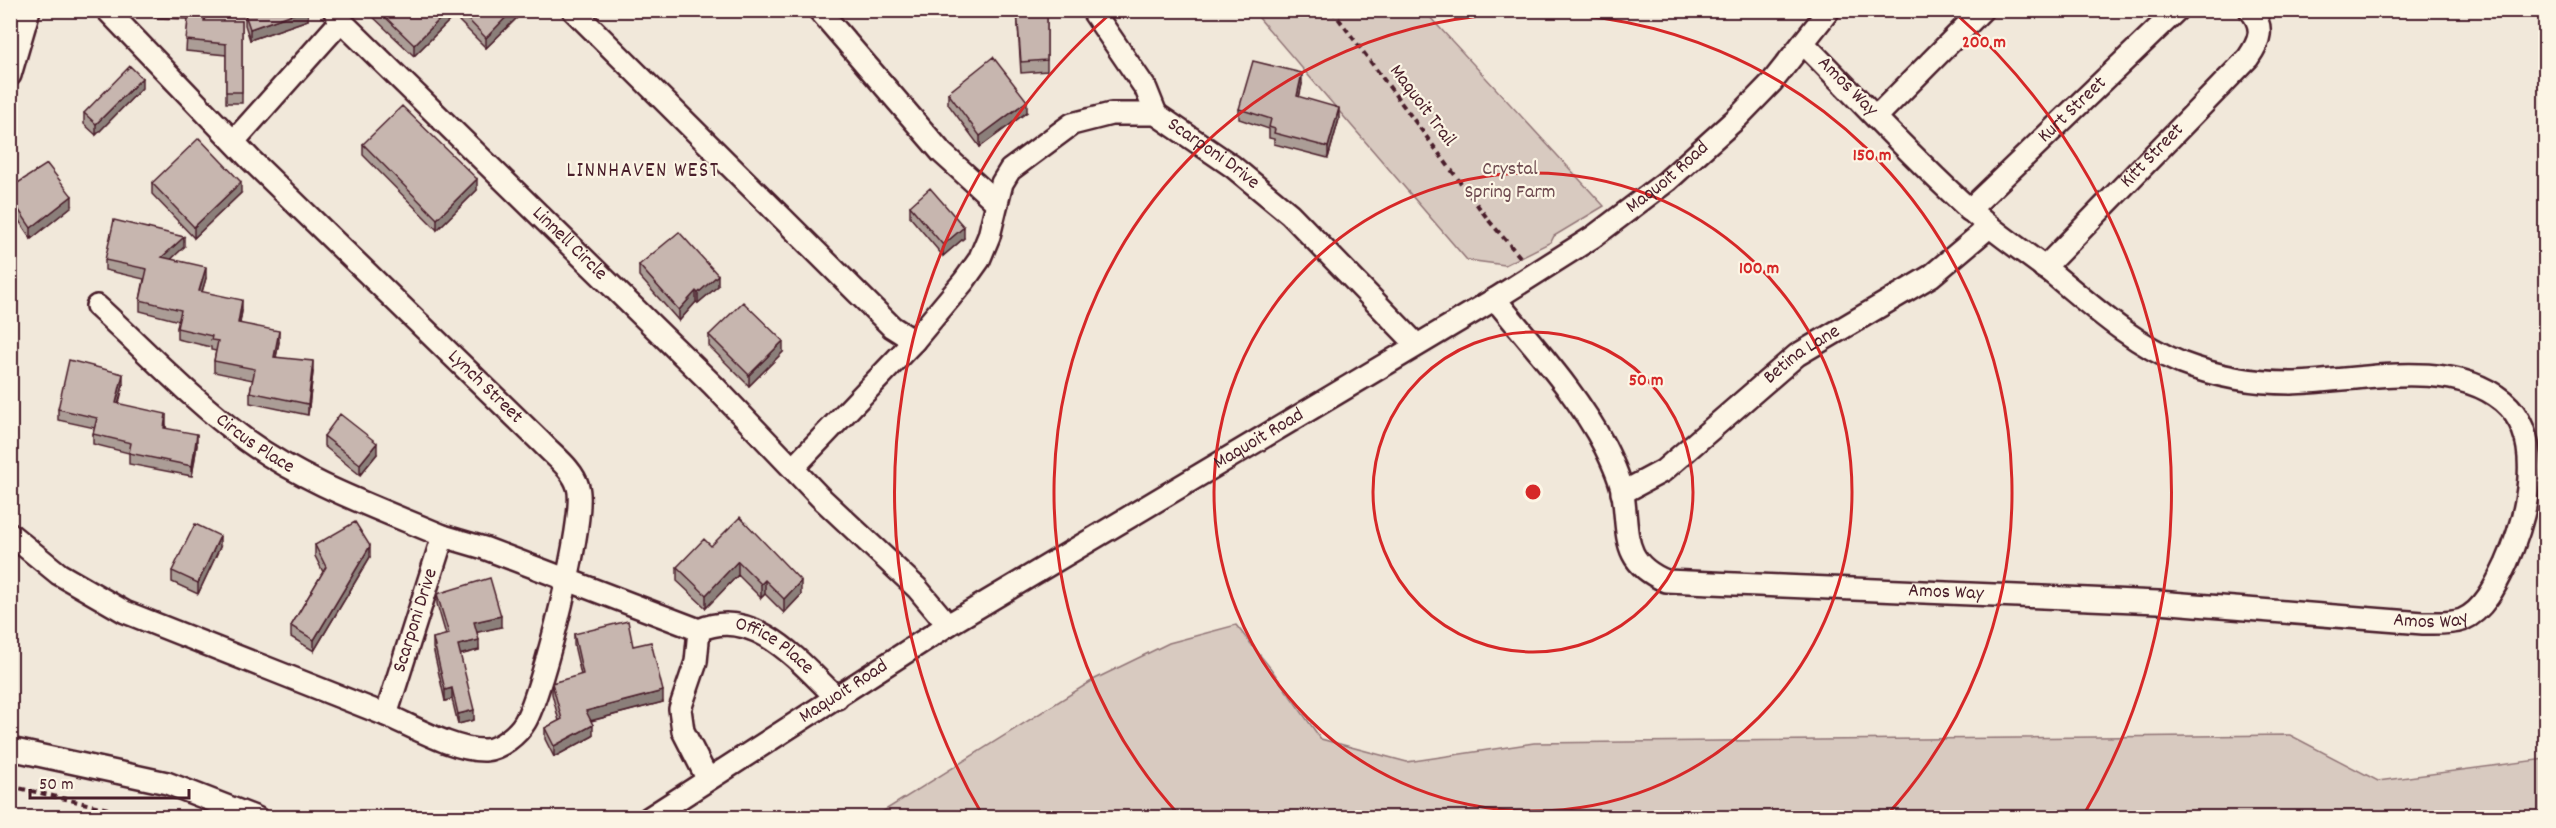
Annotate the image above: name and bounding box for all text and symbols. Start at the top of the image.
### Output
text: 200 m [1962,31,2006,56]
street label: Amos Way [1810,50,1884,124]
street label: Maquoit Trail [1382,59,1462,153]
street label: Kurt Street [2032,70,2113,150]
street label: Scarponi Drive [1161,111,1265,197]
street label: Kitt Street [2114,117,2191,195]
street label: Maquoit Road [1620,135,1716,221]
text: 150 m [1853,144,1891,169]
park label: Crystal Spring Farm [1464,156,1556,207]
district label: LINNHAVEN WEST [566,157,720,187]
street label: Linnell Circle [525,201,613,288]
text: 100 m [1739,257,1779,282]
street label: Betina Lane [1758,318,1846,392]
street label: Lynch Street [441,344,529,431]
text: 50 m [1629,369,1663,394]
street label: Maquoit Road [1209,402,1309,477]
street label: Circus Place [209,407,299,482]
centre of rings [1523,482,1543,502]
street label: Scarponi Drive [386,565,446,676]
street label: Amos Way [1908,577,1985,609]
street label: Amos Way [2392,604,2475,637]
street label: Office Place [732,611,820,682]
street label: Maquoit Road [794,653,894,731]
scale bar [30,762,189,800]
text: 50 m [39,773,74,798]

